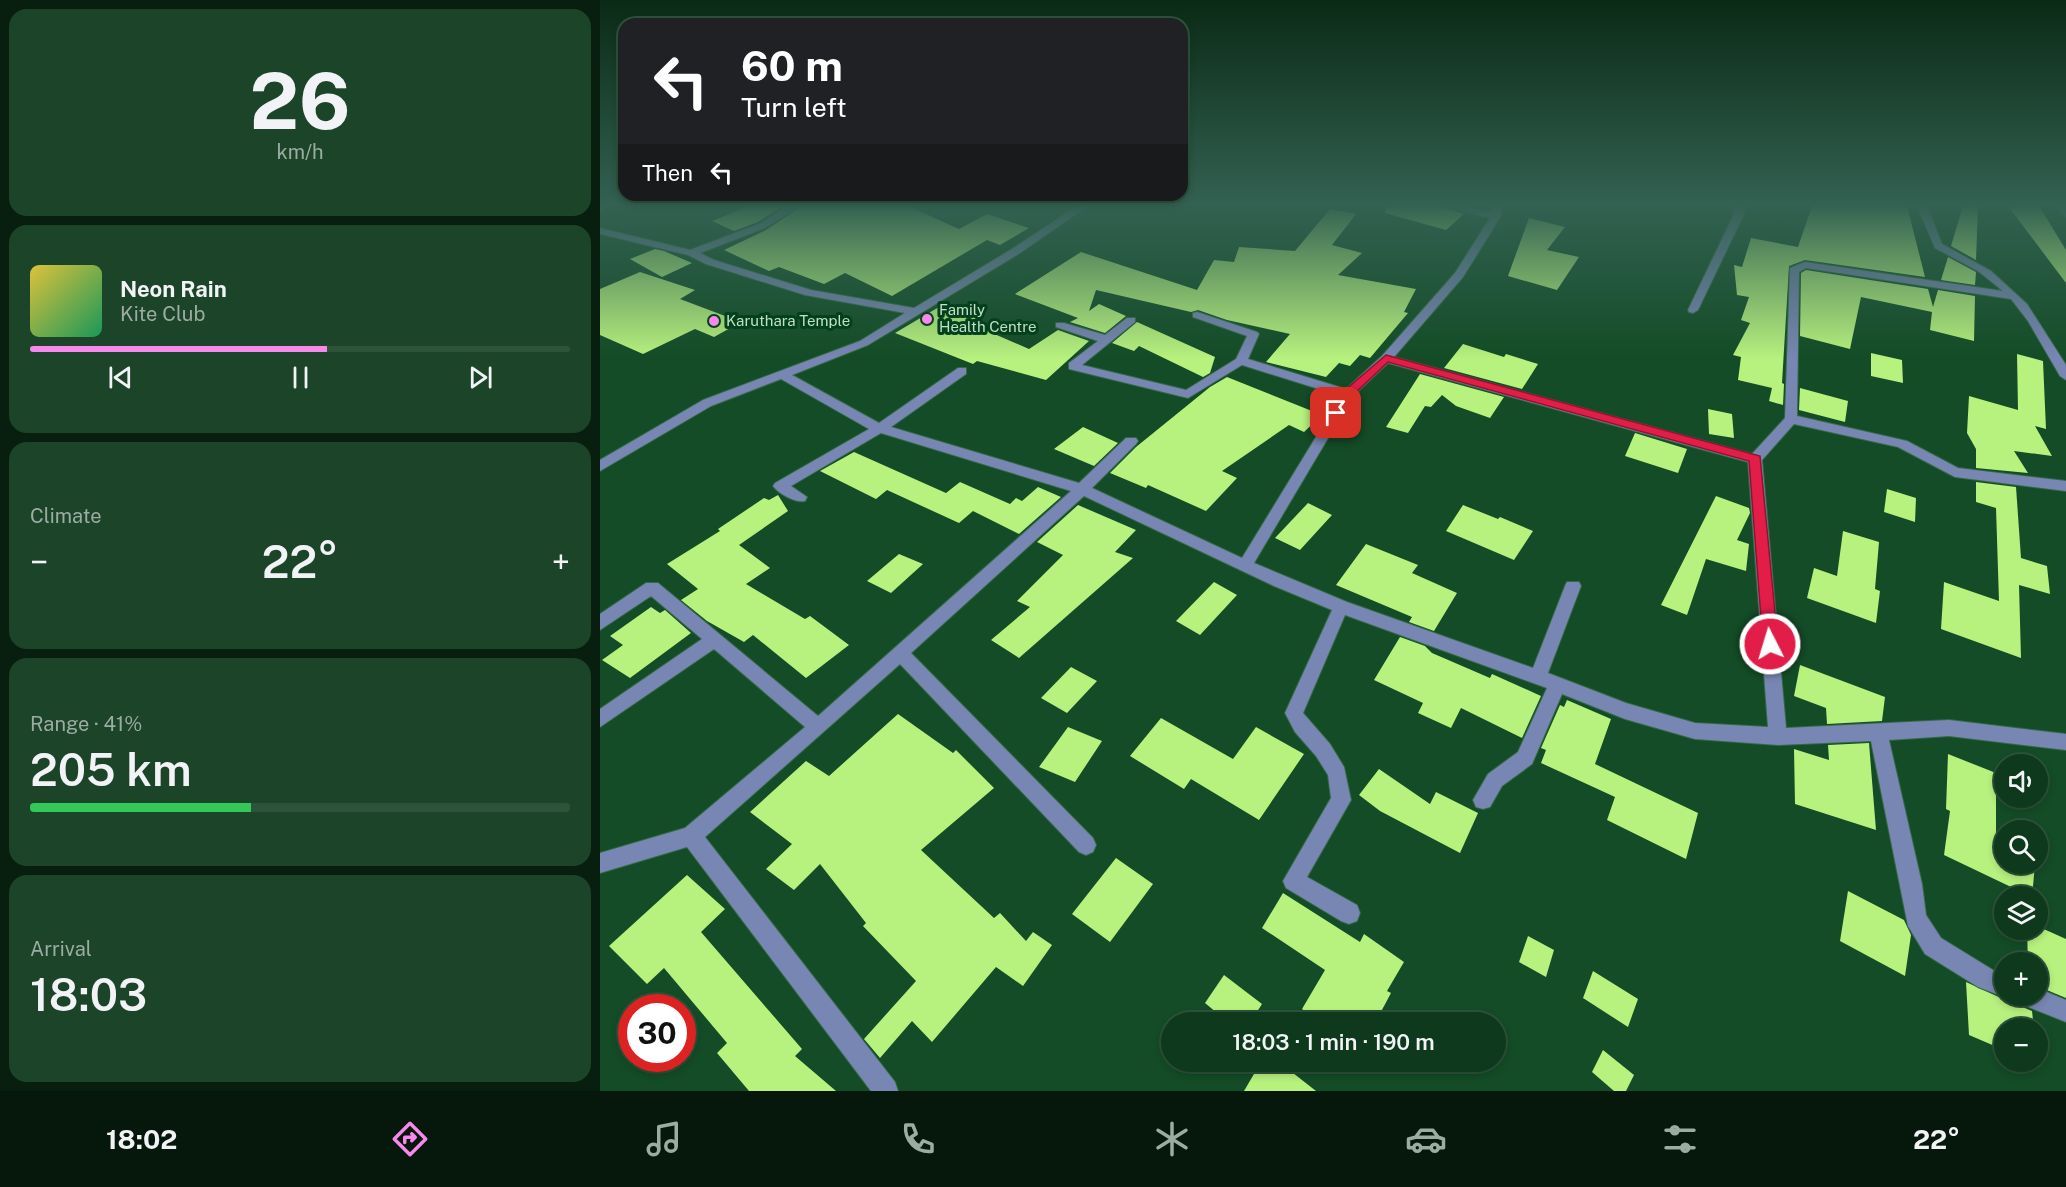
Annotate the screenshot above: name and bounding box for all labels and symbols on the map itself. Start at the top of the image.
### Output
place label: Family Health Centre [939,301,1036,335]
place label: Karuthara Temple [726,312,850,329]
marker: Family Health Centre [920,312,934,326]
marker: Karuthara Temple [707,314,721,328]
pin [1310,387,1361,438]
position arrow [1738,612,1802,676]
speed limit sign: 30 [618,994,696,1072]

